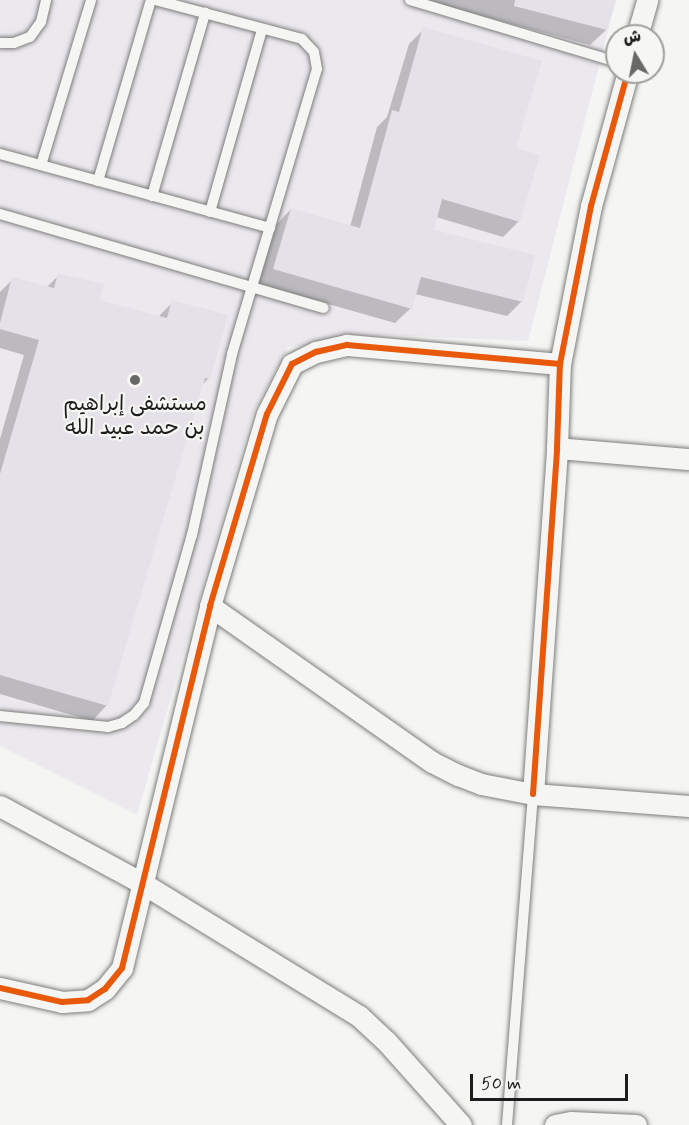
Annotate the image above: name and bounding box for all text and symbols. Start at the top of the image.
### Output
north arrow [605,24,665,84]
text: ش [622,26,643,50]
marker: مستشفى إبراهيم بن حمد عبيد الله [126,371,144,389]
place label: مستشفى إبراهيم بن حمد عبيد الله [63,391,207,441]
scale bar [473,1062,630,1100]
text: 50 m [481,1072,521,1096]

